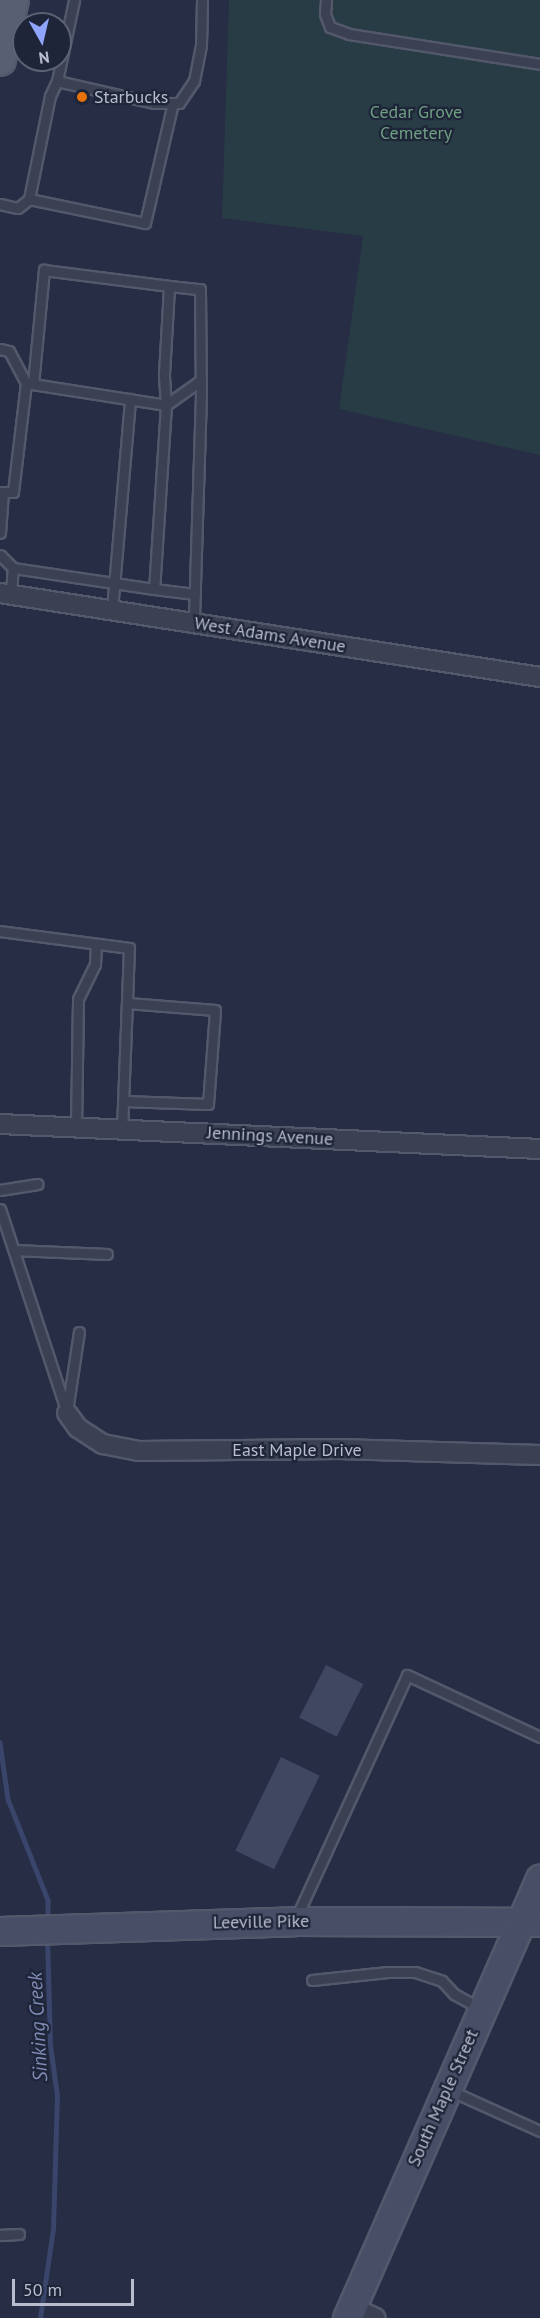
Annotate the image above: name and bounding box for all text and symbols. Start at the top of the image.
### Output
north arrow [12,12,72,72]
text: N [38,47,51,68]
place label: Starbucks [94,86,168,108]
marker: Starbucks [75,90,89,104]
park label: Cedar Grove Cemetery [370,102,462,144]
street label: West Adams Avenue [192,612,348,658]
street label: Jennings Avenue [206,1122,334,1150]
street label: East Maple Drive [232,1439,362,1461]
street label: Leeville Pike [213,1910,309,1934]
water label: Sinking Creek [23,1971,53,2083]
street label: South Maple Street [403,2026,483,2170]
scale bar [15,2267,136,2305]
text: 50 m [23,2278,62,2301]

